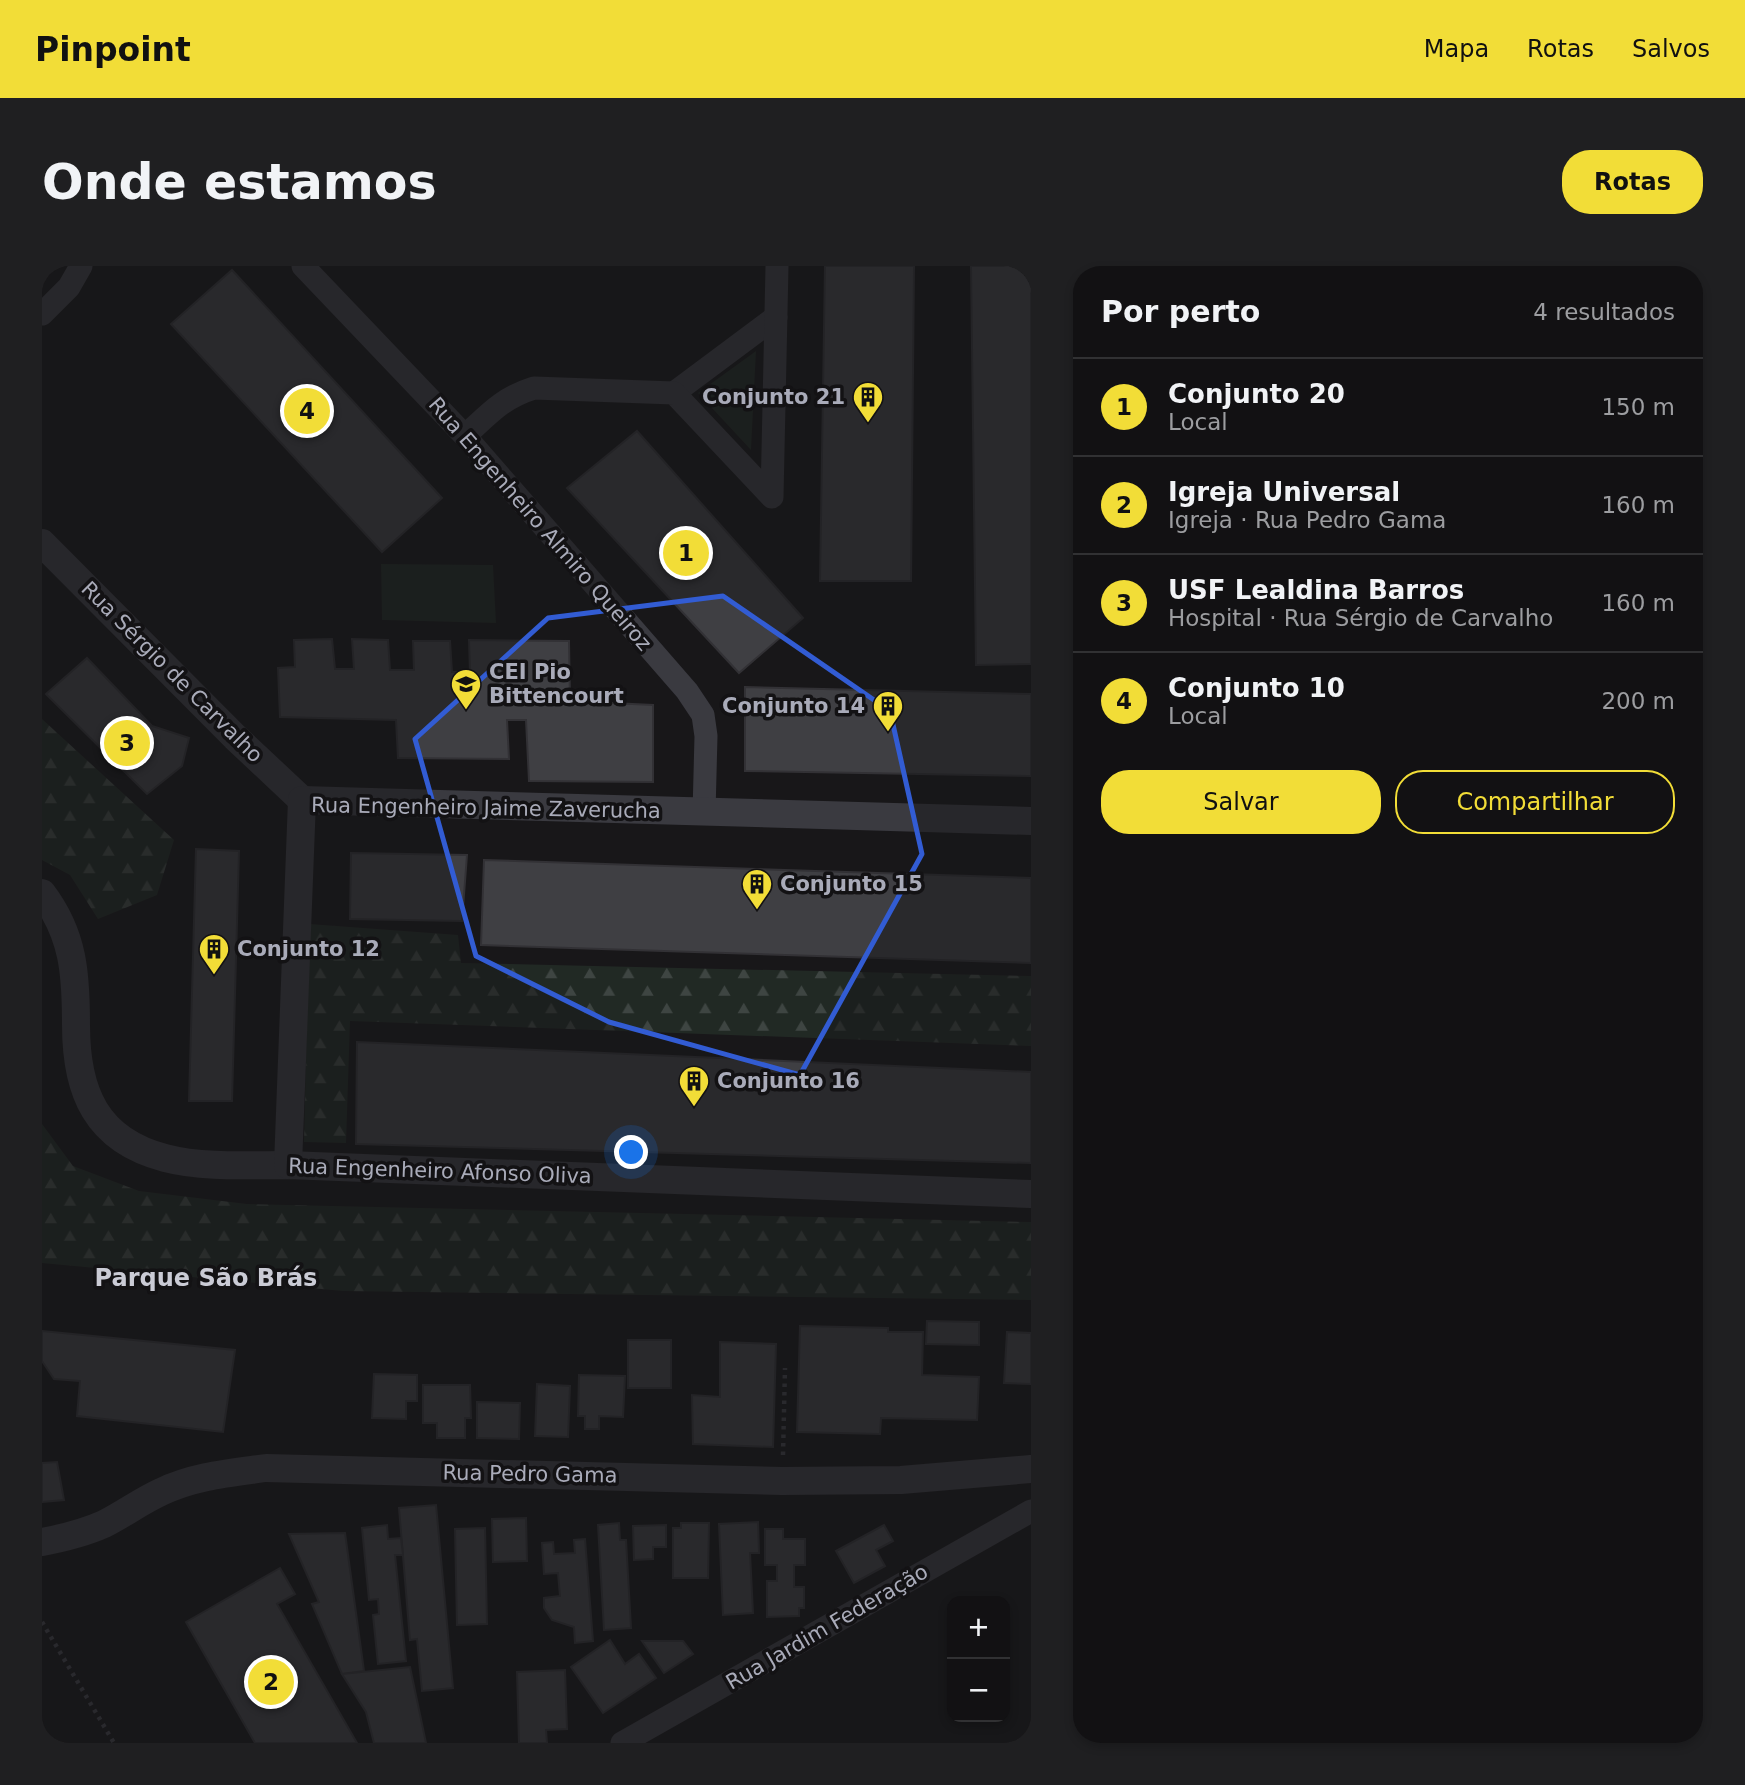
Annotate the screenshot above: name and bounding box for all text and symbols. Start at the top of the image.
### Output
text: Pinpoint [35,30,191,69]
text: Mapa [1424,35,1489,63]
text: Rotas [1527,35,1594,63]
text: Salvos [1632,35,1710,63]
button: Rotas [1562,150,1703,214]
text: Onde estamos [42,154,437,211]
text: Por perto [1101,294,1260,329]
text: 4 resultados [1533,299,1675,325]
text: Conjunto 20 [1168,379,1345,409]
building icon: Conjunto 21 [851,380,885,424]
pin: 4 [284,385,330,437]
place label: Conjunto 21 [702,385,845,409]
street label: Rua Engenheiro Almiro Queiroz [424,393,656,655]
text: 1 [1116,394,1132,420]
text: 150 m [1601,394,1675,420]
text: Local [1168,409,1228,435]
text: Igreja Universal [1168,477,1400,507]
text: 2 [1116,492,1132,518]
text: 160 m [1601,492,1675,518]
text: Igreja · Rua Pedro Gama [1168,507,1446,533]
pin: 1 [663,527,709,579]
text: USF Lealdina Barros [1168,575,1464,605]
street label: Rua Sérgio de Carvalho [77,577,267,767]
text: 3 [1116,590,1132,616]
text: 160 m [1601,590,1675,616]
text: Hospital · Rua Sérgio de Carvalho [1168,605,1553,631]
place label: CEI Pio Bittencourt [489,660,624,708]
school or university icon: CEI Pio Bittencourt [449,667,483,711]
text: Conjunto 10 [1168,673,1345,703]
text: 4 [1116,688,1132,714]
text: 200 m [1601,688,1675,714]
building icon: Conjunto 14 [871,689,905,733]
place label: Conjunto 14 [722,694,865,718]
text: Local [1168,703,1228,729]
pin: 3 [104,717,150,769]
button: Salvar [1101,770,1381,834]
button: Compartilhar [1395,770,1675,834]
street label: Rua Engenheiro Jaime Zaverucha [311,793,661,823]
building icon: Conjunto 15 [740,867,774,911]
place label: Conjunto 15 [780,872,923,896]
building icon: Conjunto 12 [197,932,231,976]
place label: Conjunto 12 [237,937,380,961]
building icon: Conjunto 16 [677,1064,711,1108]
place label: Conjunto 16 [717,1069,860,1093]
your location [614,1135,648,1169]
street label: Rua Engenheiro Afonso Oliva [288,1154,592,1188]
district label: Parque São Brás [95,1264,317,1292]
street label: Rua Pedro Gama [442,1460,618,1488]
street label: Rua Jardim Federação [722,1559,932,1695]
map controls [947,1596,1010,1722]
button: + [947,1596,1010,1659]
pin: 2 [248,1656,294,1708]
button: − [947,1659,1010,1722]

